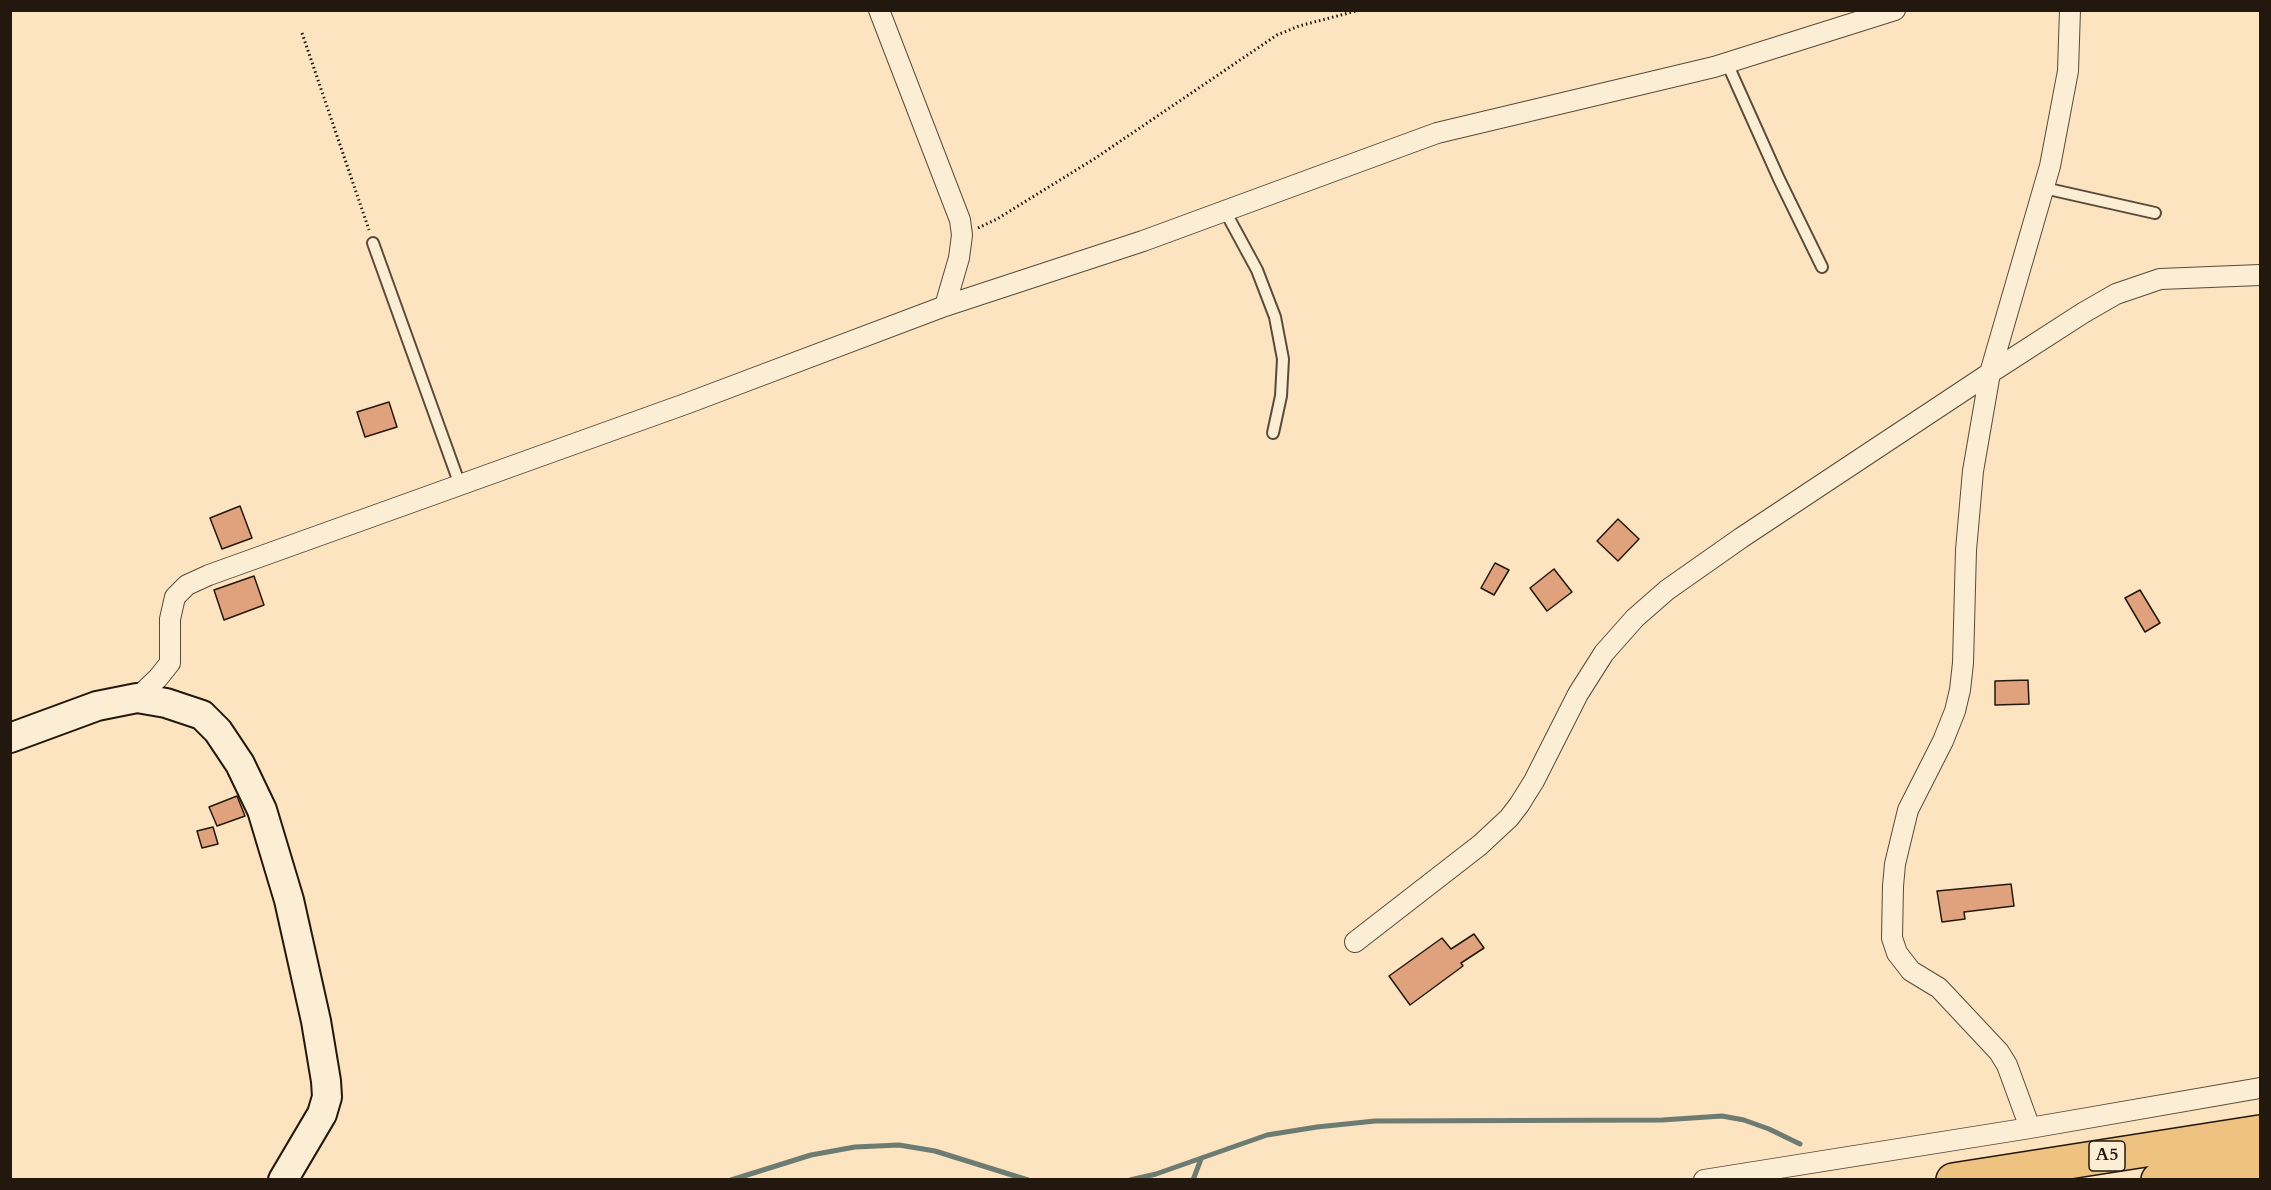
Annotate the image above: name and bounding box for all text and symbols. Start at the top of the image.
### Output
road number: Α5 [2089,1141,2125,1171]

